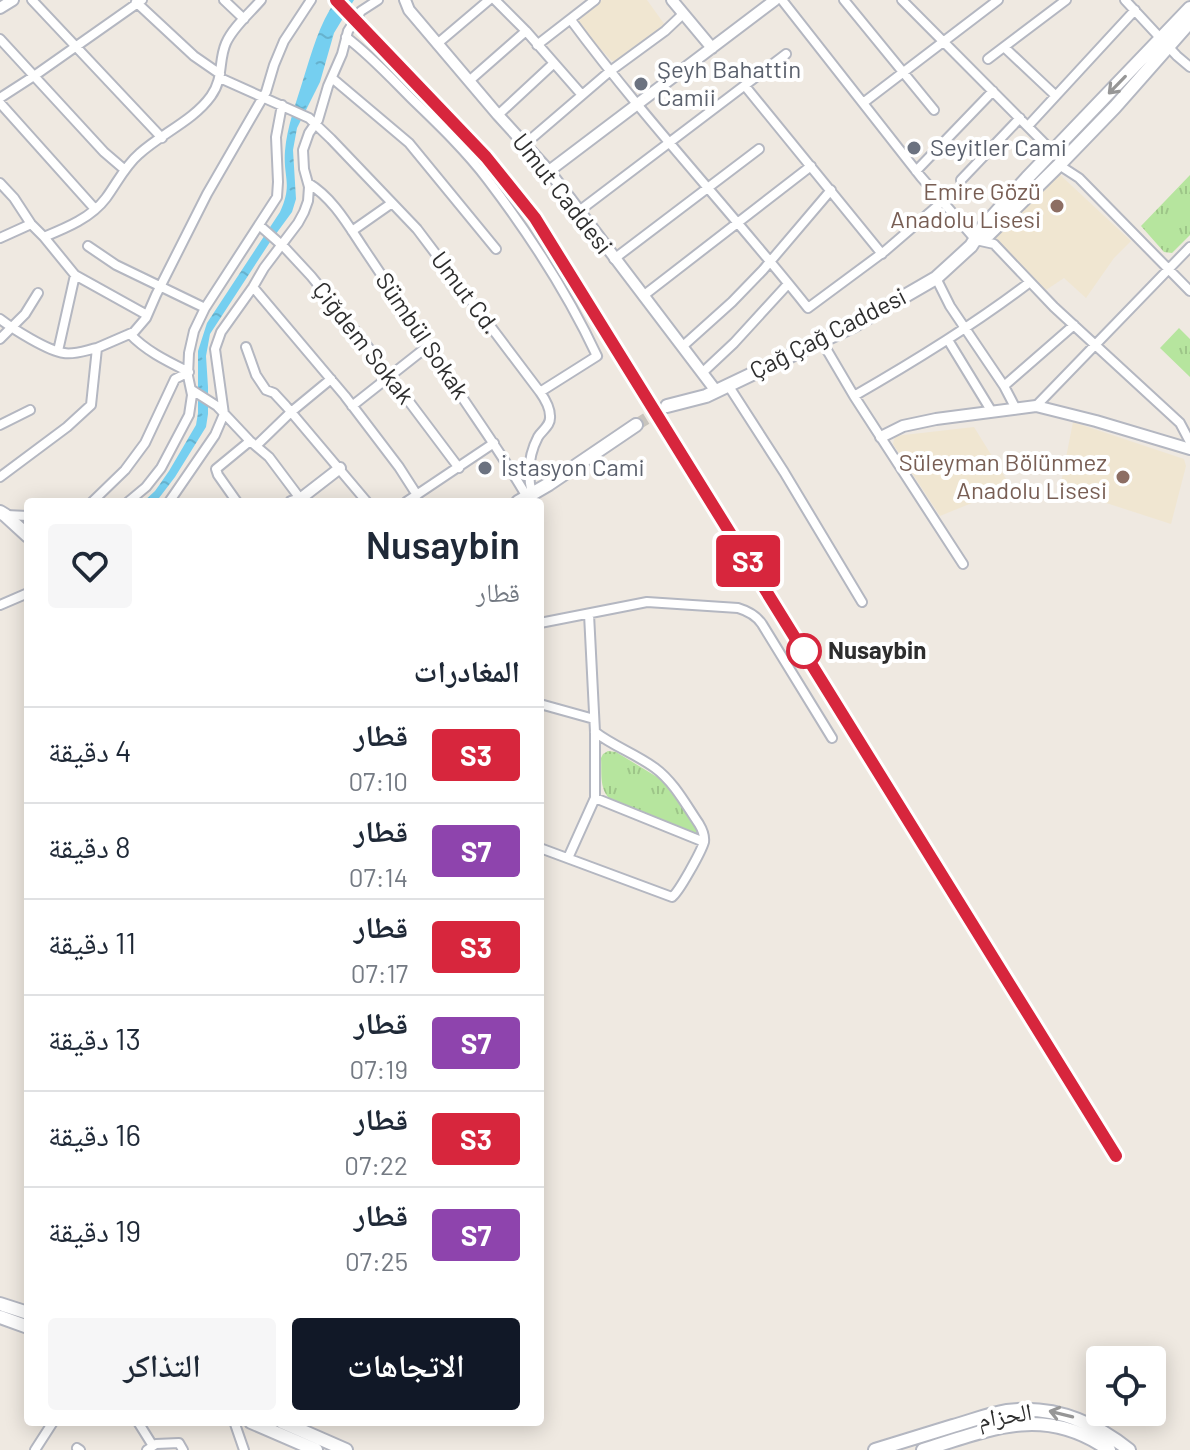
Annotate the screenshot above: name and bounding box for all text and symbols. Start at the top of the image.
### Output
place label: Şeyh Bahattin Camii [657,54,801,111]
marker: Şeyh Bahattin Camii [632,75,650,93]
one-way arrow [1108,75,1127,95]
street label: Umut Caddesi [507,127,619,259]
place label: Seyitler Cami [930,132,1067,161]
marker: Seyitler Cami [905,139,923,157]
place label: Emire Gözü Anadolu Lisesi [890,176,1041,233]
marker: Emire Gözü Anadolu Lisesi [1048,197,1066,215]
street label: Umut Cd. [426,245,507,339]
street label: Sümbül Sokak [370,266,476,404]
street label: Çiğdem Sokak [307,275,421,409]
street label: Çağ Çağ Caddesi [744,281,910,385]
place label: Süleyman Bölünmez Anadolu Lisesi [899,447,1107,504]
place label: İstasyon Cami [501,452,645,481]
marker: İstasyon Cami [476,459,494,477]
marker: Süleyman Bölünmez Anadolu Lisesi [1114,468,1132,486]
text: Nusaybin [366,521,520,567]
button: heart [48,524,132,608]
line badge: S3 [712,535,784,587]
text: S3 [732,544,764,578]
text: قطار [476,576,520,607]
marker: Nusaybin [787,634,821,668]
place label: Nusaybin [828,635,926,664]
text: المغادرات [413,652,520,688]
text: قطار [354,716,408,752]
text: 4 دقيقة [48,732,132,768]
text: S3 [460,738,492,772]
text: 07:10 [348,765,408,796]
text: قطار [354,812,408,848]
text: 8 دقيقة [48,828,131,864]
text: S7 [461,834,491,868]
text: 07:14 [349,861,408,892]
text: قطار [354,908,408,944]
text: 11 دقيقة [48,924,136,960]
text: S3 [460,930,492,964]
text: 07:17 [351,957,408,988]
text: قطار [354,1004,408,1040]
text: 13 دقيقة [48,1020,141,1056]
text: S7 [461,1026,491,1060]
text: 07:19 [350,1053,408,1084]
text: قطار [354,1100,408,1136]
text: 16 دقيقة [48,1116,141,1152]
text: S3 [460,1122,492,1156]
text: 07:22 [344,1149,408,1180]
text: قطار [354,1196,408,1232]
text: 19 دقيقة [48,1212,141,1248]
text: S7 [461,1218,491,1252]
text: 07:25 [345,1245,408,1276]
button: التذاكر [48,1318,276,1410]
button: الاتجاهات [292,1318,520,1410]
map controls [1086,1346,1166,1426]
button: locate [1086,1346,1166,1426]
street label: الحزام [976,1396,1034,1436]
one-way arrow [1048,1406,1074,1421]

